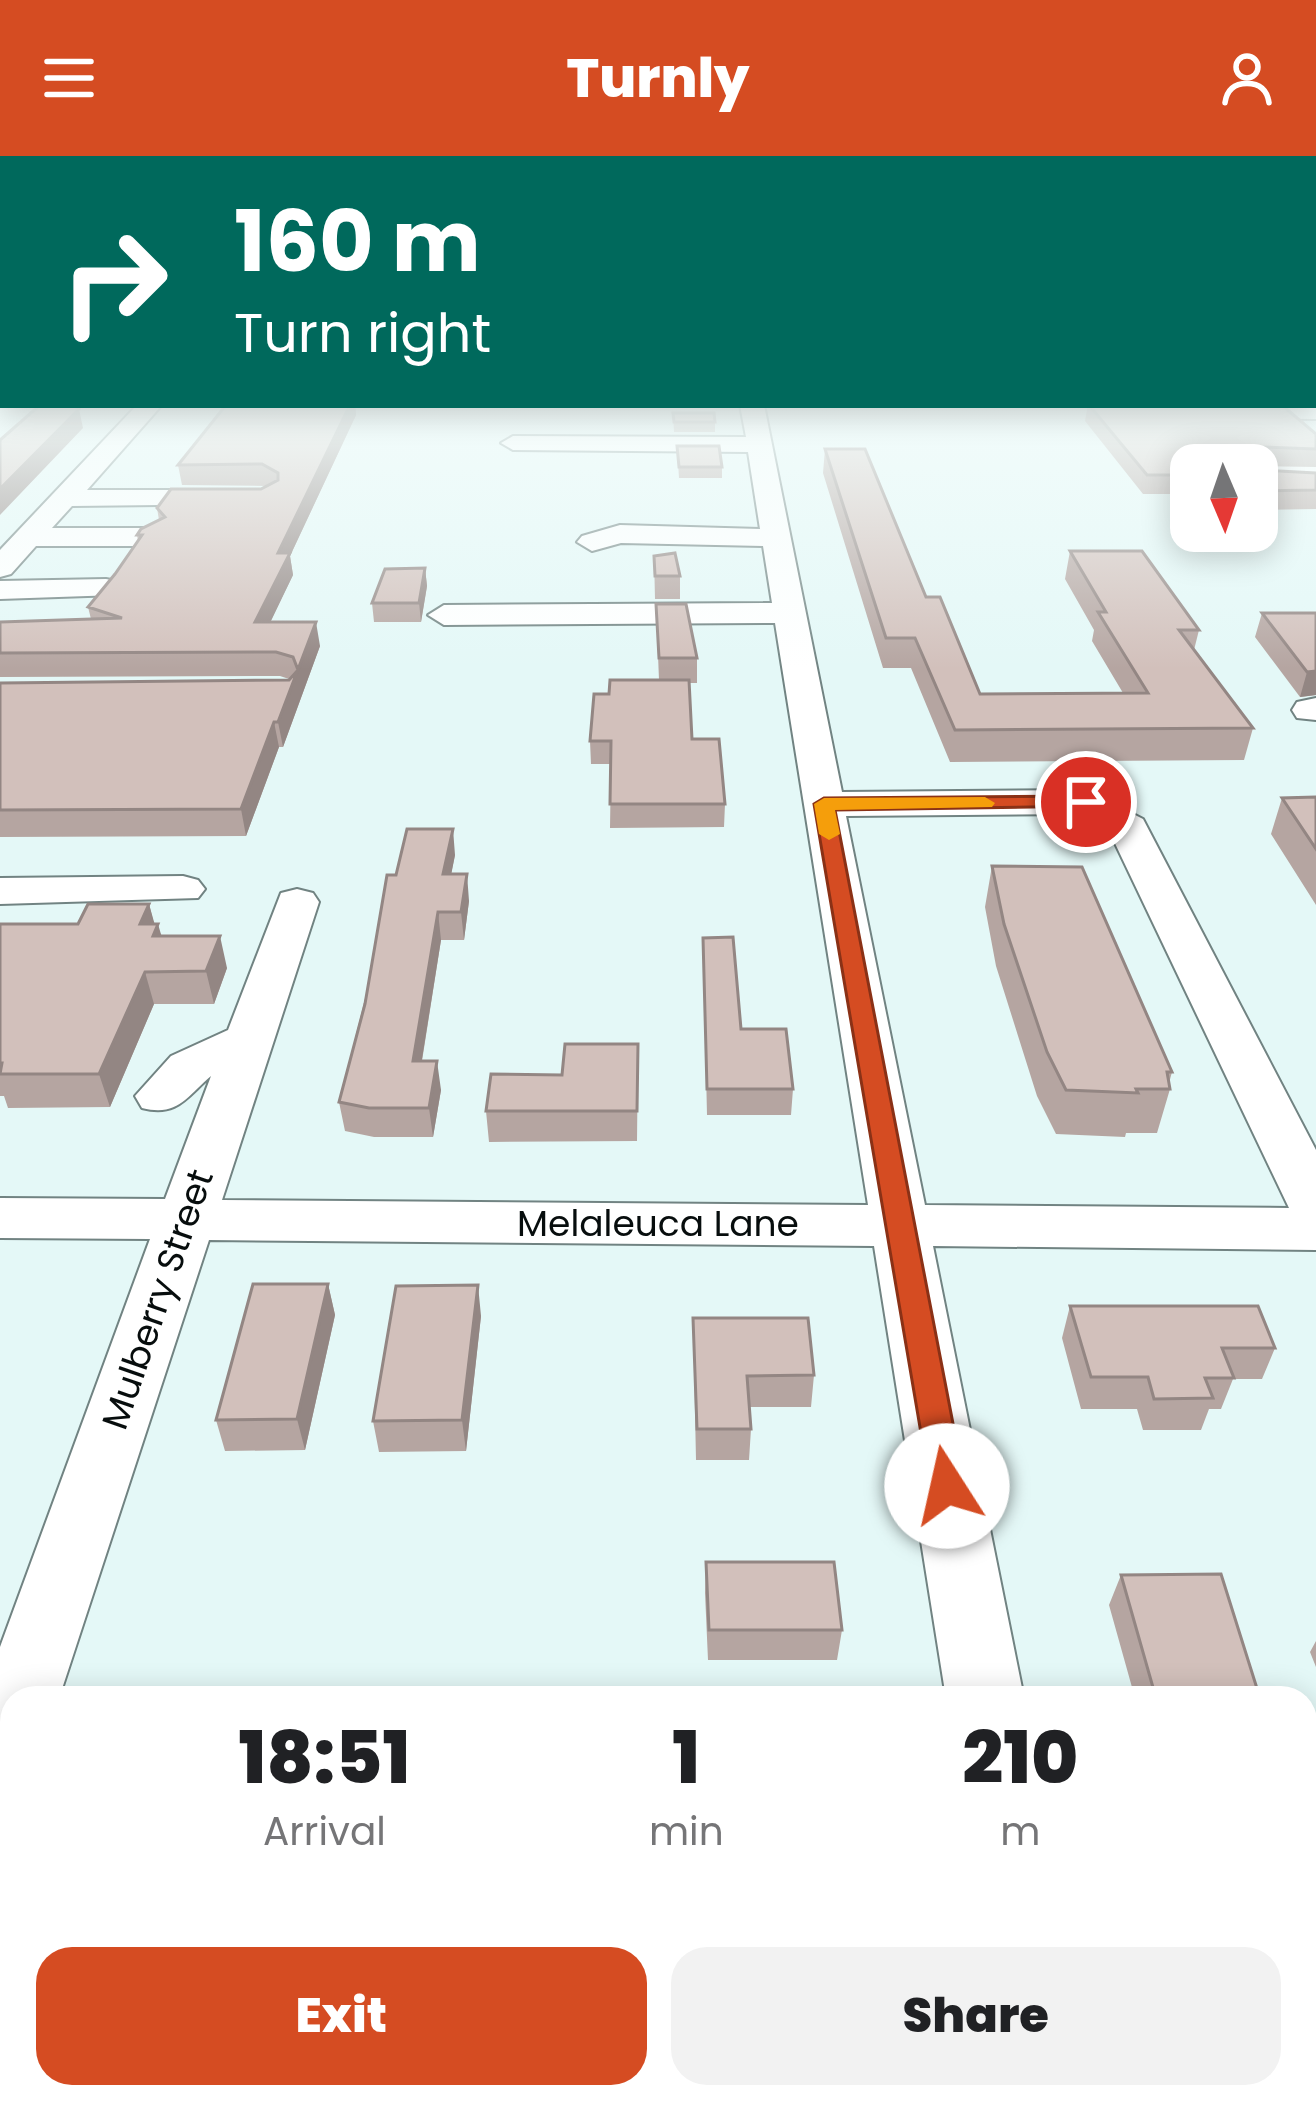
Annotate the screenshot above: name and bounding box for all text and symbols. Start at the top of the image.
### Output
text: Turnly [567,40,749,116]
icon: menu [36,45,102,111]
icon: person [1214,45,1280,111]
text: 160 m [234,183,481,300]
icon: right [36,204,192,360]
text: Turn right [234,295,491,371]
north arrow [1170,444,1278,552]
map controls [1170,444,1278,552]
pin [1035,751,1137,853]
icon: arrive [1053,769,1119,835]
street label: Mulberry Street [89,1162,226,1436]
street label: Melaleuca Lane [517,1198,799,1249]
position arrow [884,1423,1010,1549]
text: 18:51 [239,1707,410,1808]
text: 1 [672,1707,700,1808]
text: 210 [962,1707,1078,1808]
text: Arrival [263,1804,386,1859]
text: min [649,1804,724,1859]
text: m [1000,1804,1040,1859]
button: Exit [36,1947,647,2085]
button: Share [671,1947,1281,2085]

